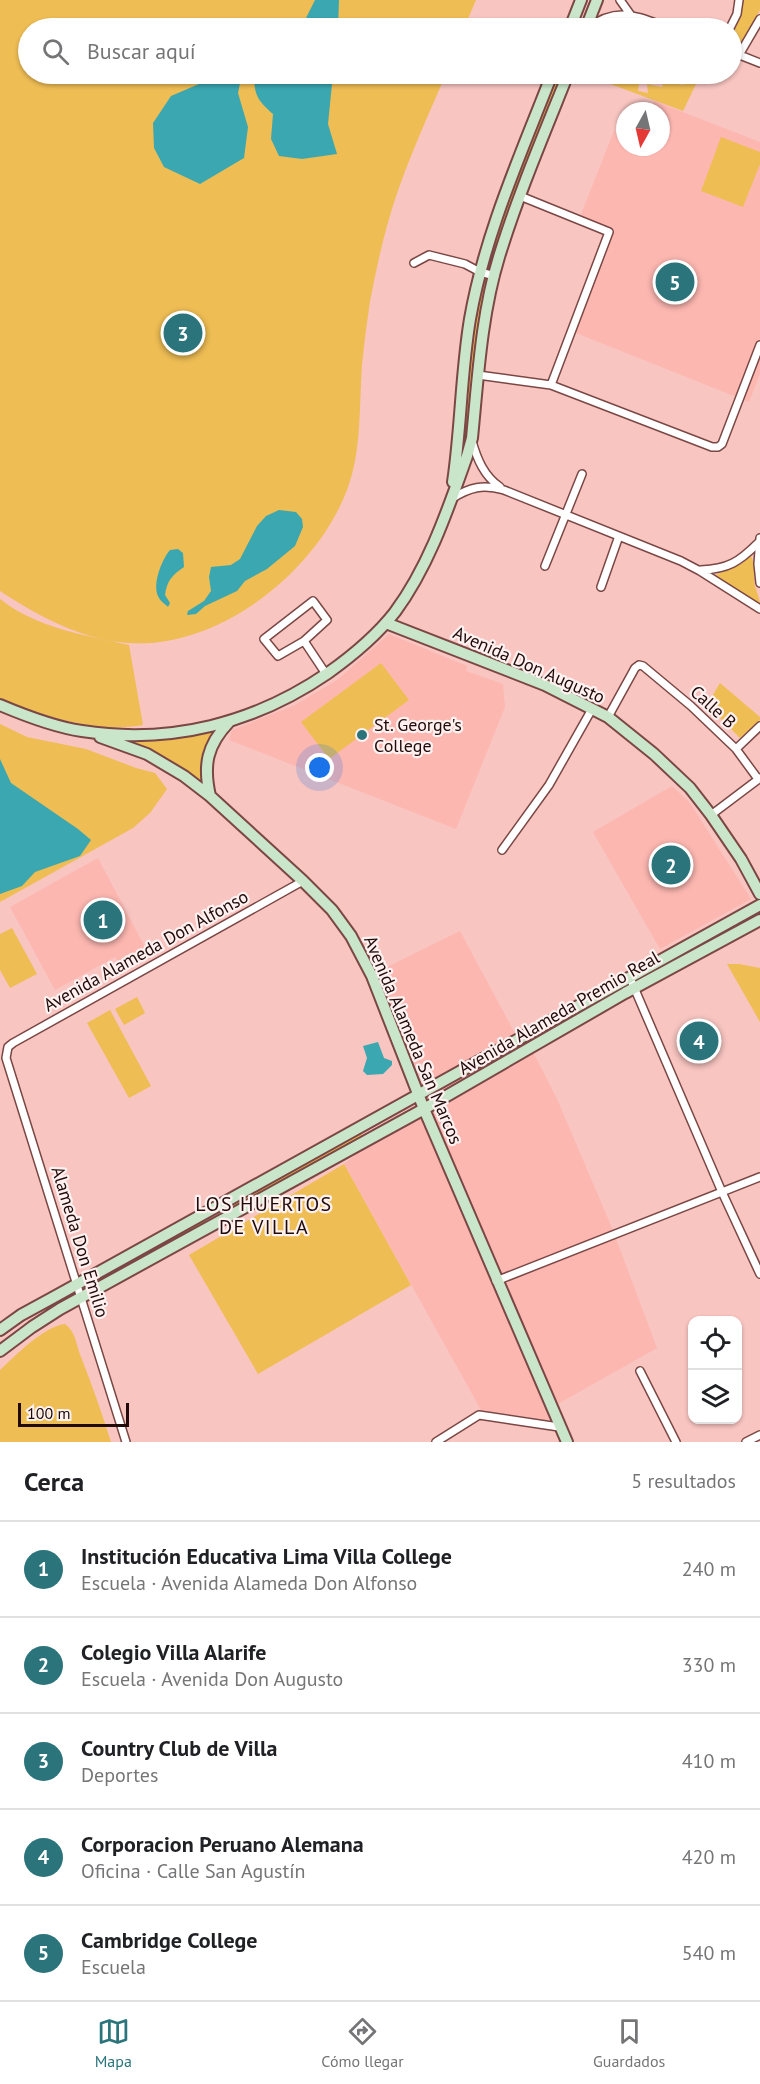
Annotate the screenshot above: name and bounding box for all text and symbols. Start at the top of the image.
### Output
search box [18,18,742,84]
icon: search [39,35,72,68]
text: Buscar aquí [87,37,196,65]
north arrow [616,102,670,156]
pin: 5 [656,260,694,304]
pin: 3 [164,310,202,356]
street label: Avenida Don Augusto [450,621,609,708]
street label: Calle B [686,680,741,733]
place label: St. George's College [374,713,462,757]
marker: St. George's College [355,728,369,742]
your location [305,753,334,782]
pin: 2 [652,842,690,888]
street label: Avenida Alameda Don Alfonso [39,885,252,1016]
pin: 1 [84,898,122,942]
street label: Avenida Alameda San Marcos [359,932,468,1148]
street label: Avenida Alameda Premio Real [454,945,664,1080]
pin: 4 [680,1018,718,1064]
street label: Alameda Don Emilio [47,1164,114,1320]
district label: LOS HUERTOS DE VILLA [195,1191,333,1240]
map controls [688,1316,742,1424]
button: locate [688,1316,742,1370]
button: layers [688,1370,742,1424]
scale bar [18,1400,129,1428]
text: 100 m [27,1403,70,1423]
text: Cerca [24,1465,84,1498]
text: 5 resultados [631,1468,736,1494]
text: Institución Educativa Lima Villa College [81,1542,452,1570]
text: 1 [38,1556,49,1582]
text: 240 m [682,1556,736,1582]
text: Escuela · Avenida Alameda Don Alfonso [81,1570,417,1596]
text: Colegio Villa Alarife [81,1638,266,1666]
text: 2 [38,1652,49,1678]
text: 330 m [682,1652,736,1678]
text: Escuela · Avenida Don Augusto [81,1666,343,1692]
text: Country Club de Villa [81,1734,277,1762]
text: 3 [38,1748,49,1774]
text: 410 m [682,1748,736,1774]
text: Deportes [81,1762,158,1788]
text: Corporacion Peruano Alemana [81,1830,364,1858]
text: 4 [38,1844,49,1870]
text: 420 m [682,1844,736,1870]
text: Oficina · Calle San Agustín [81,1858,306,1884]
text: Cambridge College [81,1926,258,1954]
text: 5 [38,1940,49,1966]
text: 540 m [682,1940,736,1966]
text: Escuela [81,1954,146,1980]
tab: Mapa [95,2015,132,2071]
tab: Cómo llegar [321,2015,404,2071]
tab: Guardados [593,2015,665,2071]

